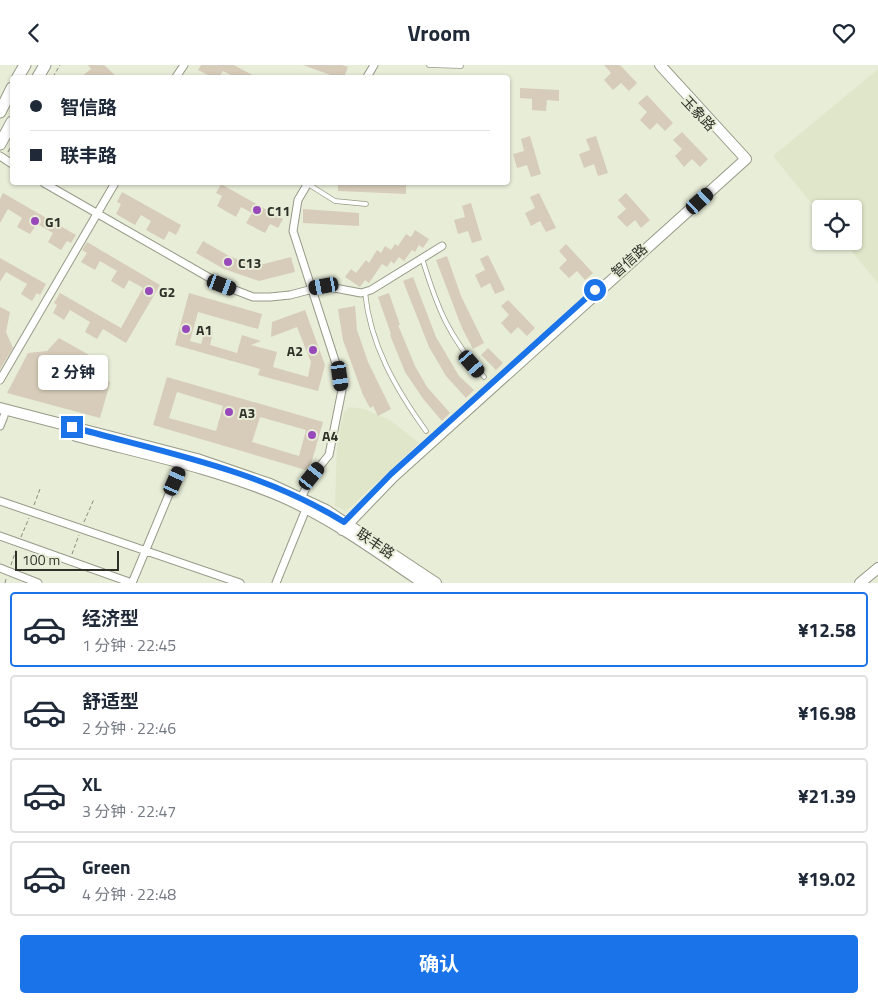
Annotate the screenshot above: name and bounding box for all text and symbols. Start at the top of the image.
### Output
text: Vroom [408,16,470,50]
icon: back [20,19,48,47]
icon: heart [830,19,858,47]
street label: 玉象路 [677,90,721,136]
text: 智信路 [60,92,117,121]
text: 联丰路 [60,140,117,169]
car [683,185,716,217]
place label: C11 [267,200,290,221]
map controls [812,200,862,250]
button: locate [812,200,862,250]
marker: C11 [251,204,263,216]
place label: G1 [45,211,61,232]
marker: G1 [29,215,41,227]
street label: 智信路 [606,238,652,282]
place label: C13 [238,252,261,273]
marker: C13 [222,256,234,268]
car [205,273,238,297]
car [307,276,340,296]
route start [584,279,606,301]
place label: G2 [159,281,175,302]
marker: G2 [143,285,155,297]
place label: A1 [196,319,212,340]
marker: A1 [180,323,192,335]
place label: A2 [287,340,303,361]
marker: A2 [307,344,319,356]
car [456,348,487,380]
callout: 2 分钟 [37,355,107,389]
text: 2 分钟 [51,360,95,384]
car [330,360,349,392]
place label: A3 [239,402,255,423]
marker: A3 [223,406,235,418]
route end [61,416,83,438]
place label: A4 [322,425,338,446]
marker: A4 [306,429,318,441]
car [296,460,327,492]
car [162,464,187,498]
street label: 联丰路 [353,523,399,563]
scale bar [15,548,119,571]
text: 100 m [22,549,60,570]
text: 经济型 [82,603,139,632]
icon: car [22,607,67,652]
text: ¥12.58 [798,615,856,644]
text: 1 分钟 · 22:45 [82,633,176,657]
text: 舒适型 [82,686,139,715]
icon: car [22,690,67,735]
text: ¥16.98 [798,698,856,727]
text: 2 分钟 · 22:46 [82,716,176,740]
text: XL [82,769,102,798]
icon: car [22,773,67,818]
text: ¥21.39 [798,781,856,810]
text: 3 分钟 · 22:47 [82,799,176,823]
text: Green [82,852,131,881]
icon: car [22,856,67,901]
text: ¥19.02 [798,864,856,893]
text: 4 分钟 · 22:48 [82,882,176,906]
button: 确认 [20,935,858,993]

